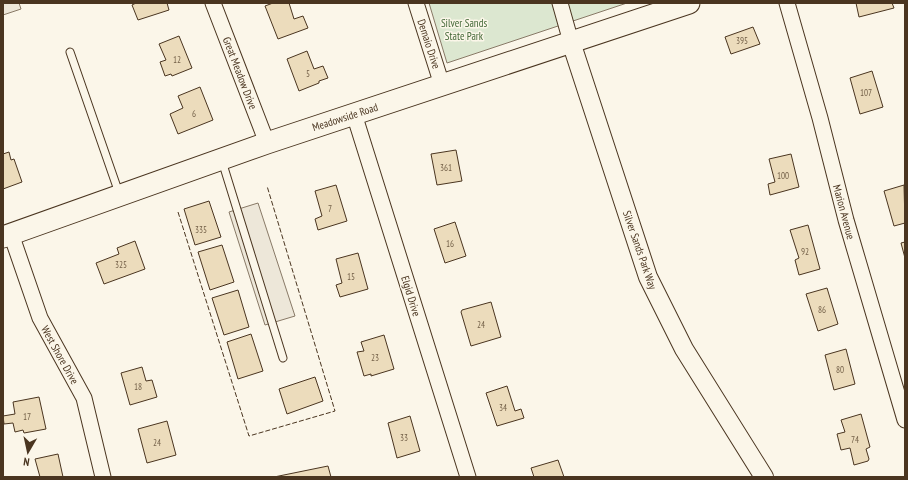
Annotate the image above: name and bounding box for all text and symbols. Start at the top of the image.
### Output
park label: Silver Sands State Park [441,16,487,43]
street label: Demaio Drive [414,17,444,71]
street label: Great Meadow Drive [220,35,260,112]
house number: 395 [736,35,748,46]
house number: 12 [173,54,181,65]
house number: 5 [306,68,310,79]
house number: 107 [860,87,872,98]
street label: Meadowside Road [310,100,380,134]
house number: 6 [192,108,196,119]
house number: 361 [440,162,452,173]
house number: 100 [777,170,789,181]
street label: Marion Avenue [830,183,858,241]
house number: 7 [328,203,332,214]
street label: Silver Sands Park Way [620,209,660,292]
house number: 335 [195,224,207,235]
house number: 16 [446,238,454,249]
house number: 92 [801,246,809,257]
house number: 325 [115,259,127,270]
house number: 15 [347,271,355,282]
street label: Elgid Drive [398,274,424,318]
house number: 86 [818,304,826,315]
house number: 24 [477,319,485,330]
street label: West Shore Drive [38,323,82,387]
house number: 23 [371,352,379,363]
house number: 80 [836,364,844,375]
house number: 18 [134,381,142,392]
house number: 34 [499,402,507,413]
house number: 17 [23,411,31,422]
north arrow [8,432,48,472]
house number: 33 [400,432,408,443]
house number: 74 [851,434,859,445]
house number: 24 [153,437,161,448]
text: N [22,454,30,469]

